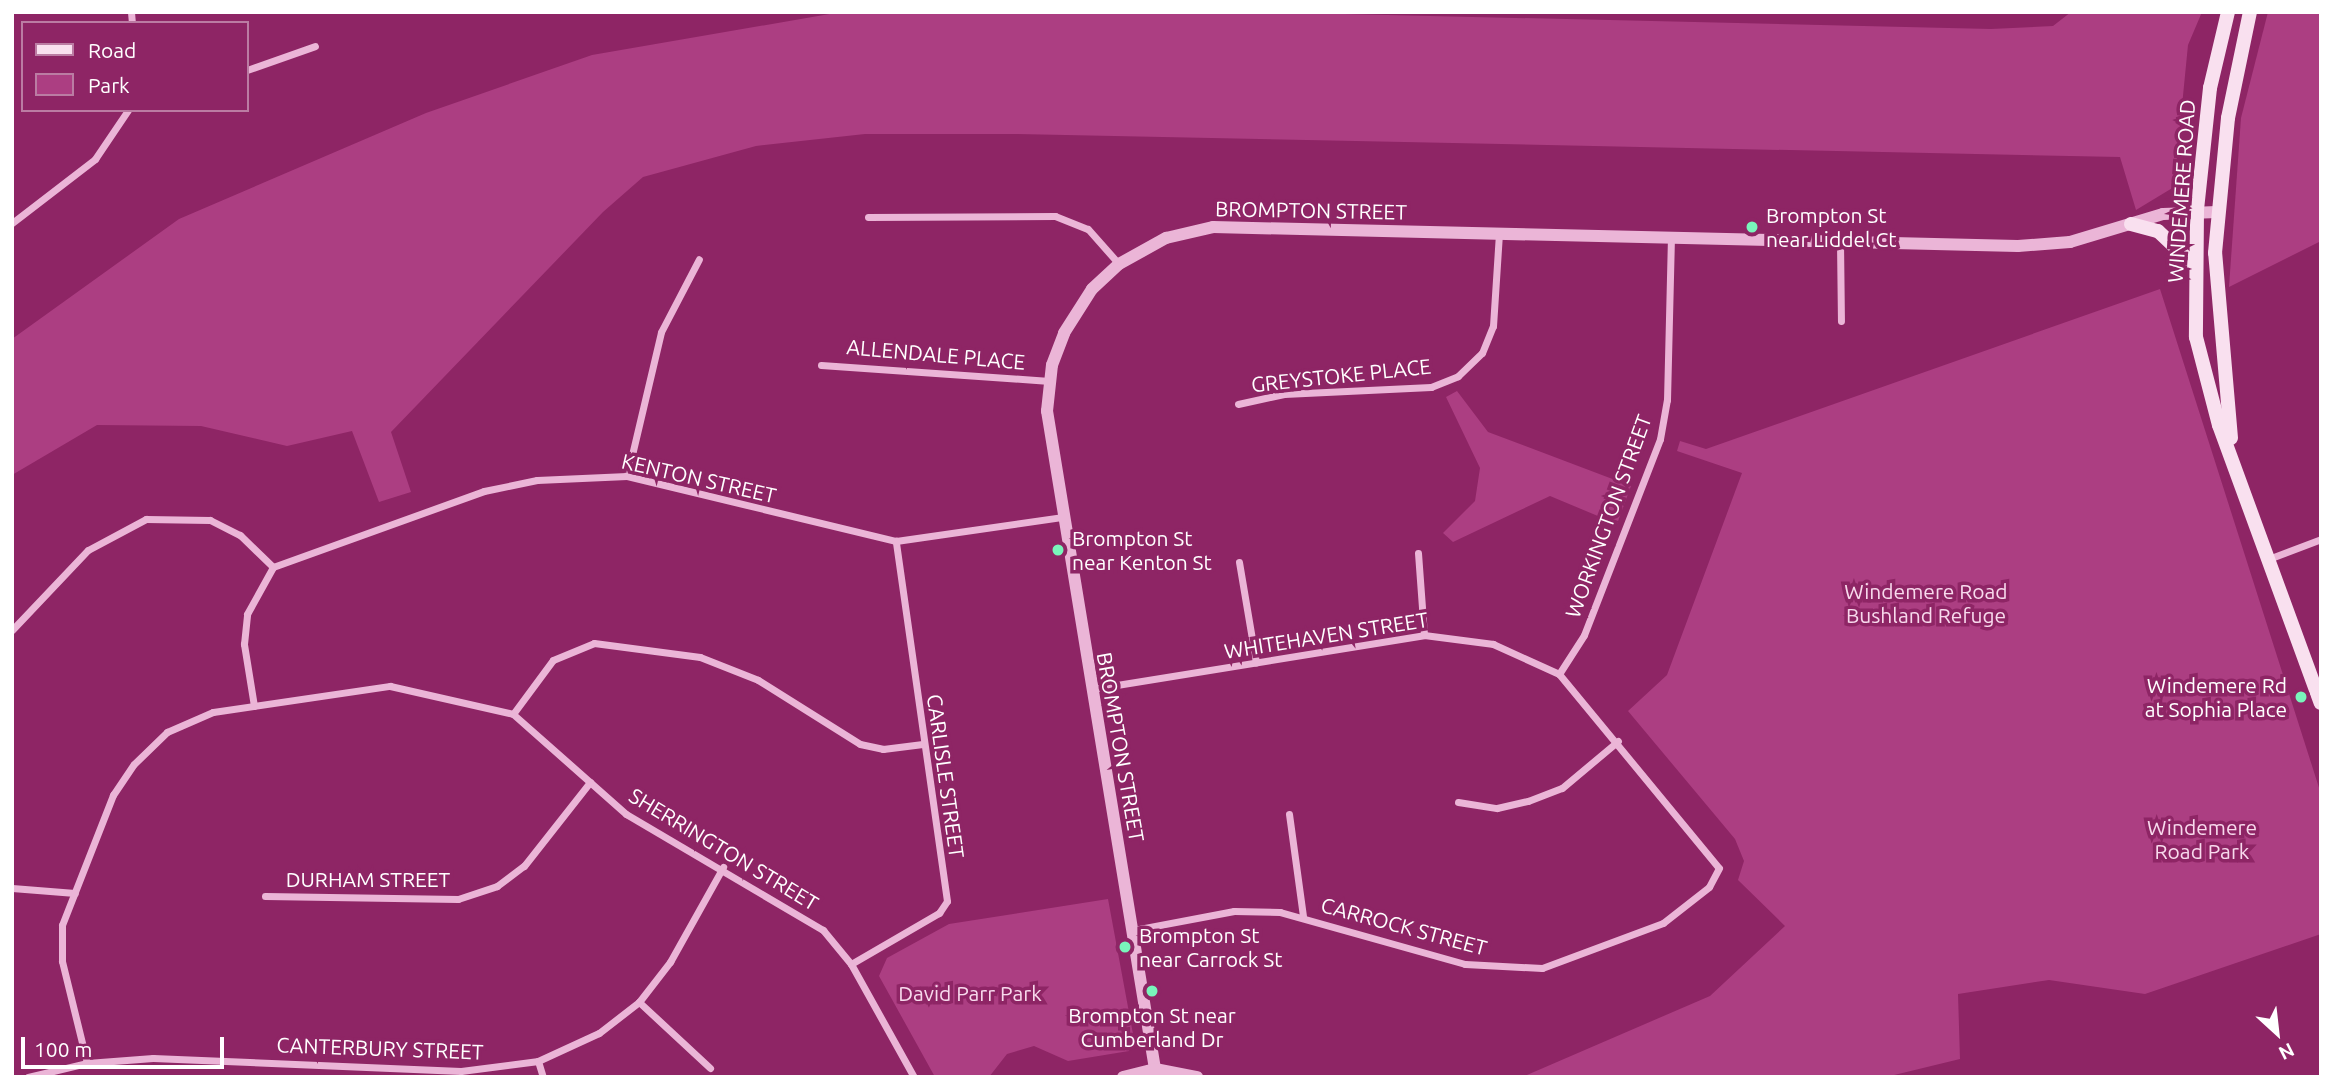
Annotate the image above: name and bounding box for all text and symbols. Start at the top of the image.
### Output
legend [21,21,248,112]
text: Road [88,38,136,62]
text: Park [88,73,130,97]
street label: WINDEMERE ROAD [2162,98,2200,284]
street label: BROMPTON STREET [1215,196,1407,224]
place label: Brompton St near Liddel Ct [1766,202,1897,252]
marker: Brompton St near Liddel Ct [1744,219,1760,235]
street label: ALLENDALE PLACE [846,334,1026,374]
street label: GREYSTOKE PLACE [1250,353,1432,397]
street label: WORKINGTON STREET [1560,411,1656,621]
street label: KENTON STREET [619,448,779,508]
place label: Brompton St near Kenton St [1072,525,1212,575]
marker: Brompton St near Kenton St [1050,542,1066,558]
park label: Windemere Road Bushland Refuge [1844,578,2008,628]
street label: WHITEHAVEN STREET [1222,606,1430,664]
street label: BROMPTON STREET [1092,650,1150,844]
place label: Windemere Rd at Sophia Place [2145,672,2287,722]
marker: Windemere Rd at Sophia Place [2293,689,2309,705]
street label: CARLISLE STREET [922,692,970,860]
street label: SHERRINGTON STREET [625,782,823,916]
park label: Windemere Road Park [2147,814,2257,864]
street label: DURHAM STREET [286,866,450,892]
street label: CARROCK STREET [1318,892,1490,960]
place label: Brompton St near Carrock St [1139,922,1282,972]
marker: Brompton St near Carrock St [1117,939,1133,955]
park label: David Parr Park [898,980,1042,1006]
marker: Brompton St near Cumberland Dr [1144,983,1160,999]
north arrow [2242,998,2312,1068]
place label: Brompton St near Cumberland Dr [1068,1002,1236,1052]
scale bar [24,1023,228,1066]
street label: CANTERBURY STREET [276,1032,484,1064]
text: 100 m [34,1037,92,1061]
text: N [2275,1039,2298,1065]

